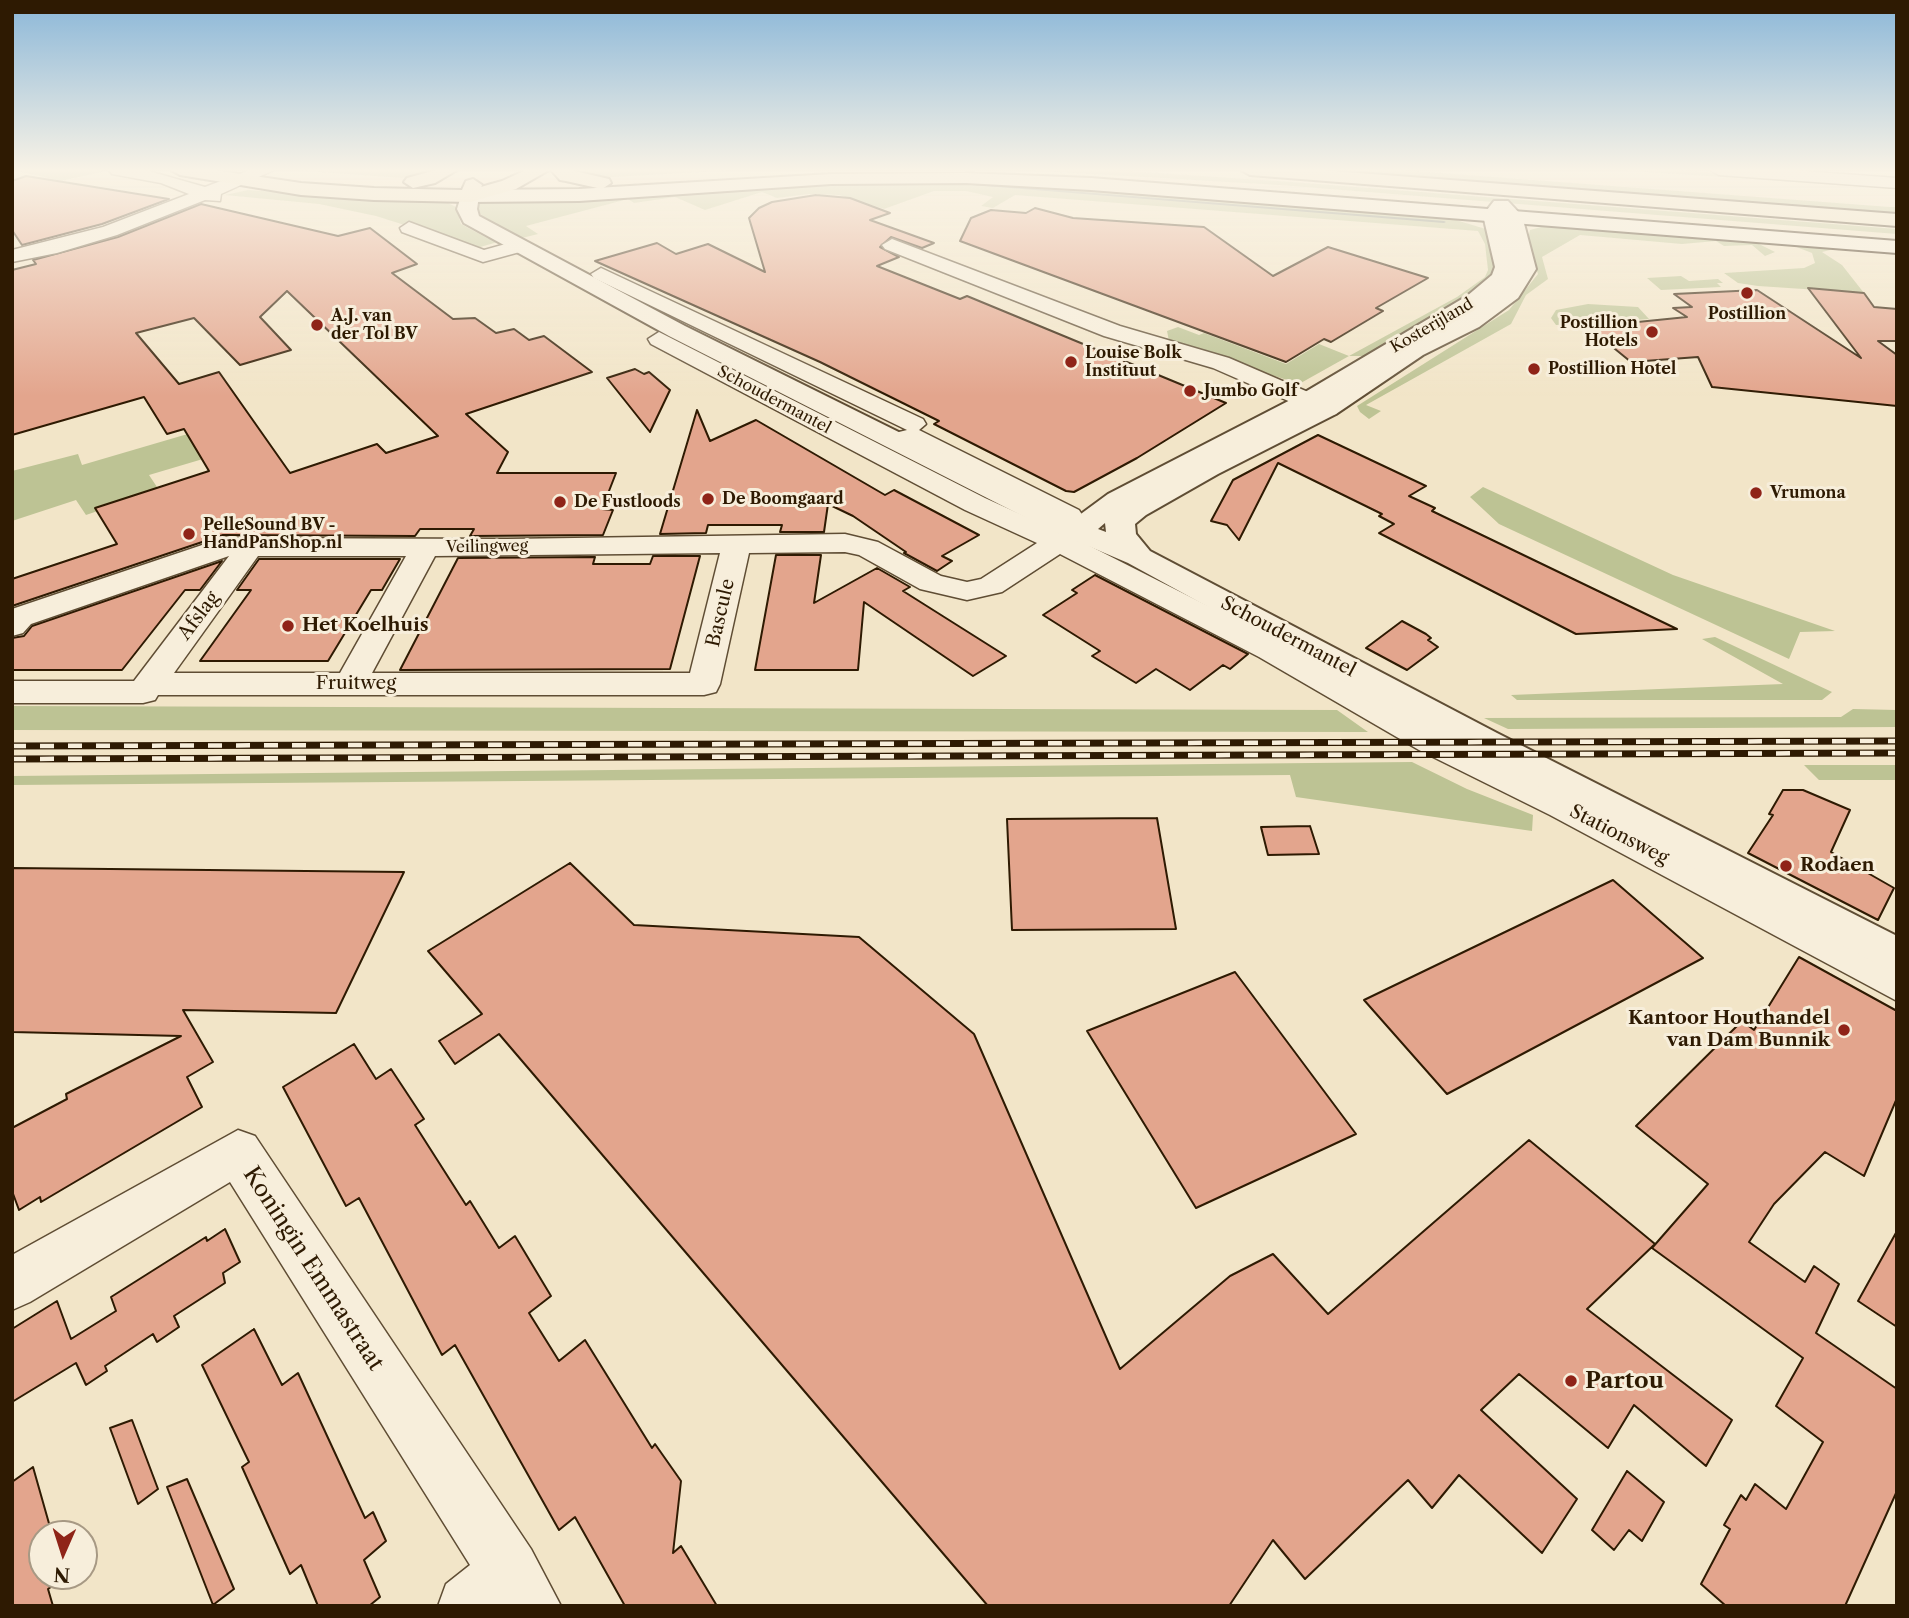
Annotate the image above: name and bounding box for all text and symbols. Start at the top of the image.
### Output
marker: Postillion [1739,285,1755,301]
street label: Kosterijland [1387,295,1477,357]
place label: Postillion [1708,304,1786,324]
place label: A.J. van der Tol BV [331,306,418,344]
place label: Postillion Hotels [1560,313,1638,351]
marker: A.J. van der Tol BV [309,317,325,333]
marker: Postillion Hotels [1644,324,1660,340]
place label: Louise Bolk Instituut [1085,343,1182,381]
marker: Louise Bolk Instituut [1063,354,1079,370]
place label: Postillion Hotel [1548,359,1676,379]
marker: Postillion Hotel [1526,361,1542,377]
street label: Schoudermantel [714,362,834,438]
place label: Jumbo Golf [1204,381,1297,401]
marker: Jumbo Golf [1182,383,1198,399]
place label: Vrumona [1770,483,1846,503]
marker: Vrumona [1748,485,1764,501]
place label: De Boomgaard [722,489,844,509]
marker: De Boomgaard [700,491,716,507]
place label: De Fustloods [574,492,681,512]
marker: De Fustloods [552,494,568,510]
place label: PelleSound BV - HandPanShop.nl [203,515,342,553]
marker: PelleSound BV - HandPanShop.nl [181,526,197,542]
street label: Veilingweg [446,537,528,557]
street label: Bascule [702,577,740,649]
street label: Afslag [173,587,225,645]
street label: Schoudermantel [1217,592,1359,682]
place label: Het Koelhuis [302,615,429,637]
marker: Het Koelhuis [280,618,296,634]
street label: Fruitweg [316,673,396,695]
street label: Stationsweg [1566,800,1672,870]
place label: Rodaen [1800,855,1875,877]
marker: Rodaen [1778,858,1794,874]
place label: Kantoor Houthandel van Dam Bunnik [1628,1008,1830,1052]
marker: Kantoor Houthandel van Dam Bunnik [1836,1022,1852,1038]
street label: Koningin Emmastraat [237,1162,389,1376]
place label: Partou [1585,1367,1664,1395]
marker: Partou [1563,1373,1579,1389]
north arrow [28,1520,98,1590]
text: N [53,1563,71,1586]

